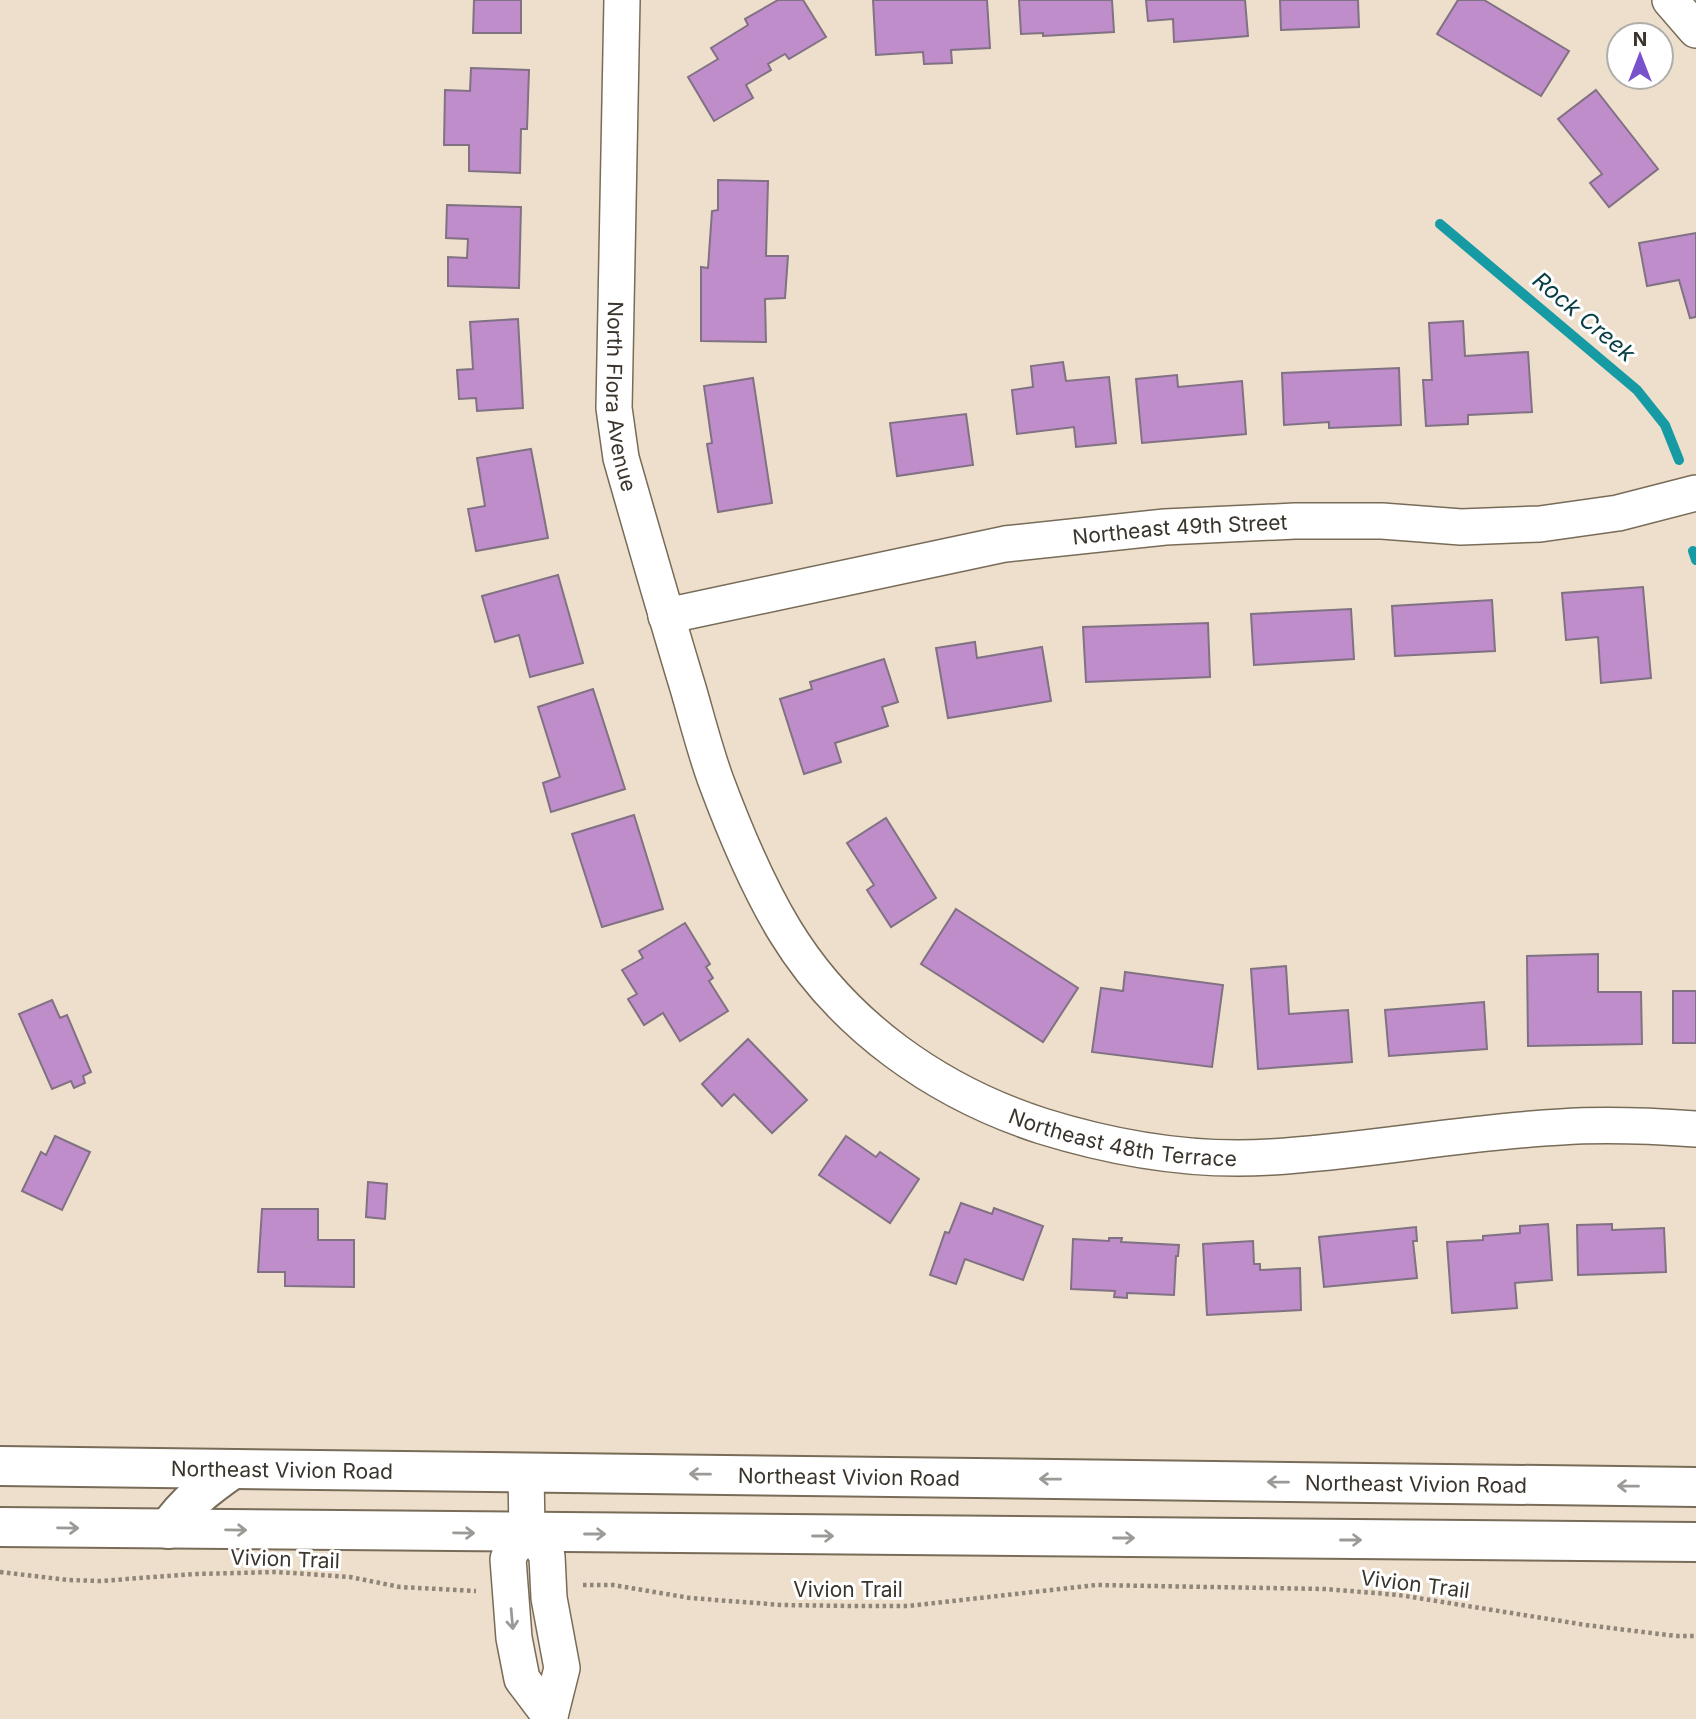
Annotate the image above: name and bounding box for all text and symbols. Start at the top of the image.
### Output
north arrow [1605,21,1675,91]
text: N [1633,28,1647,51]
water label: Rock Creek [1527,266,1641,368]
street label: North Flora Avenue [601,301,642,494]
street label: Northeast 49th Street [1071,509,1288,549]
street label: Northeast 48th Terrace [1005,1103,1237,1171]
street label: Northeast Vivion Road [171,1456,393,1483]
street label: Northeast Vivion Road [738,1463,960,1490]
one-way arrow [689,1467,712,1481]
street label: Northeast Vivion Road [1305,1470,1527,1497]
one-way arrow [1039,1472,1062,1486]
one-way arrow [1267,1475,1290,1489]
one-way arrow [1617,1479,1640,1493]
one-way arrow [56,1521,79,1535]
one-way arrow [224,1523,247,1537]
one-way arrow [452,1526,475,1540]
one-way arrow [584,1527,607,1541]
one-way arrow [811,1529,834,1543]
one-way arrow [1112,1531,1135,1545]
one-way arrow [1340,1533,1363,1547]
street label: Vivion Trail [230,1545,340,1573]
street label: Vivion Trail [1359,1565,1471,1603]
street label: Vivion Trail [793,1577,903,1602]
one-way arrow [506,1607,519,1630]

